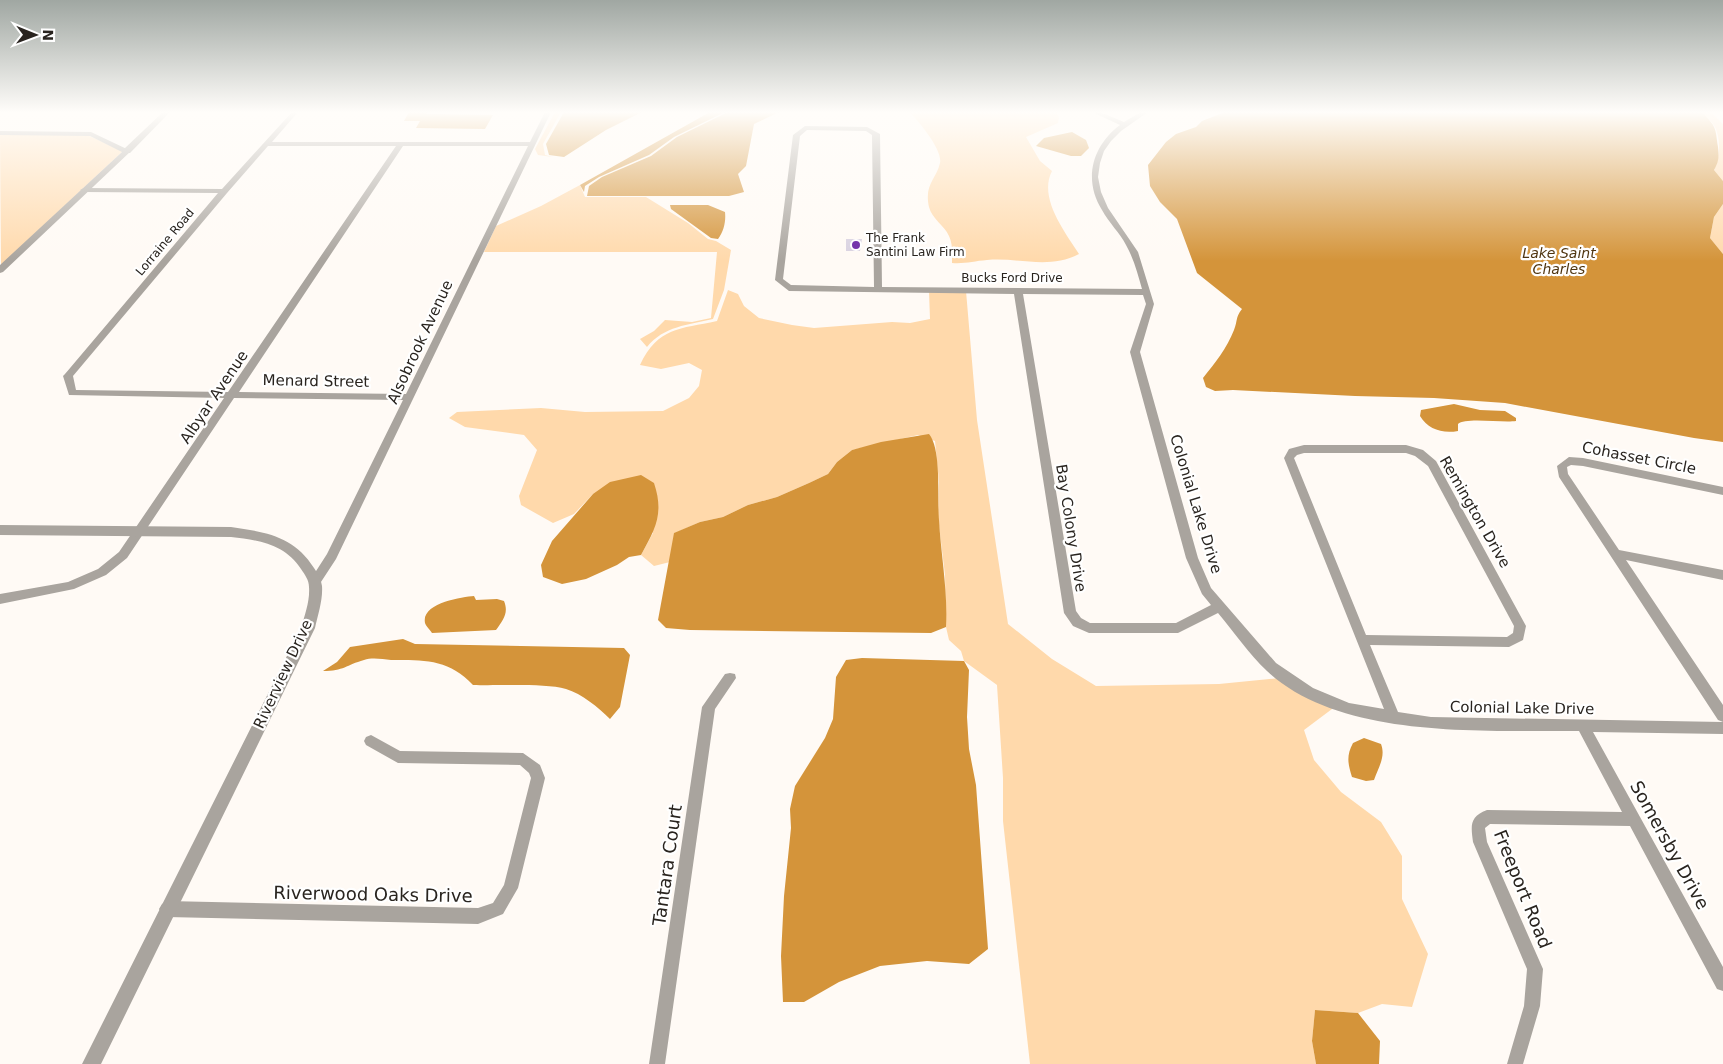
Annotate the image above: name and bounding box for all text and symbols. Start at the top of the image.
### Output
north arrow [10,10,60,60]
text: N [40,29,56,41]
street label: Lorraine Road [133,206,197,278]
place label: The Frank Santini Law Firm [865,231,965,259]
marker: The Frank Santini Law Firm [850,239,862,251]
water label: Lake Saint Charles [1522,245,1596,277]
street label: Bucks Ford Drive [961,271,1063,285]
street label: Alsobrook Avenue [383,277,457,407]
street label: Albyar Avenue [176,347,252,447]
street label: Menard Street [263,371,370,391]
street label: Colonial Lake Drive [1166,432,1226,576]
street label: Cohasset Circle [1580,438,1698,478]
street label: Remington Drive [1436,453,1514,571]
street label: Bay Colony Drive [1052,463,1090,593]
street label: Riverview Drive [250,617,316,731]
street label: Colonial Lake Drive [1450,698,1594,718]
street label: Somersby Drive [1626,777,1714,913]
street label: Tantara Court [648,803,686,928]
street label: Freeport Road [1490,827,1556,951]
street label: Riverwood Oaks Drive [273,882,473,906]

